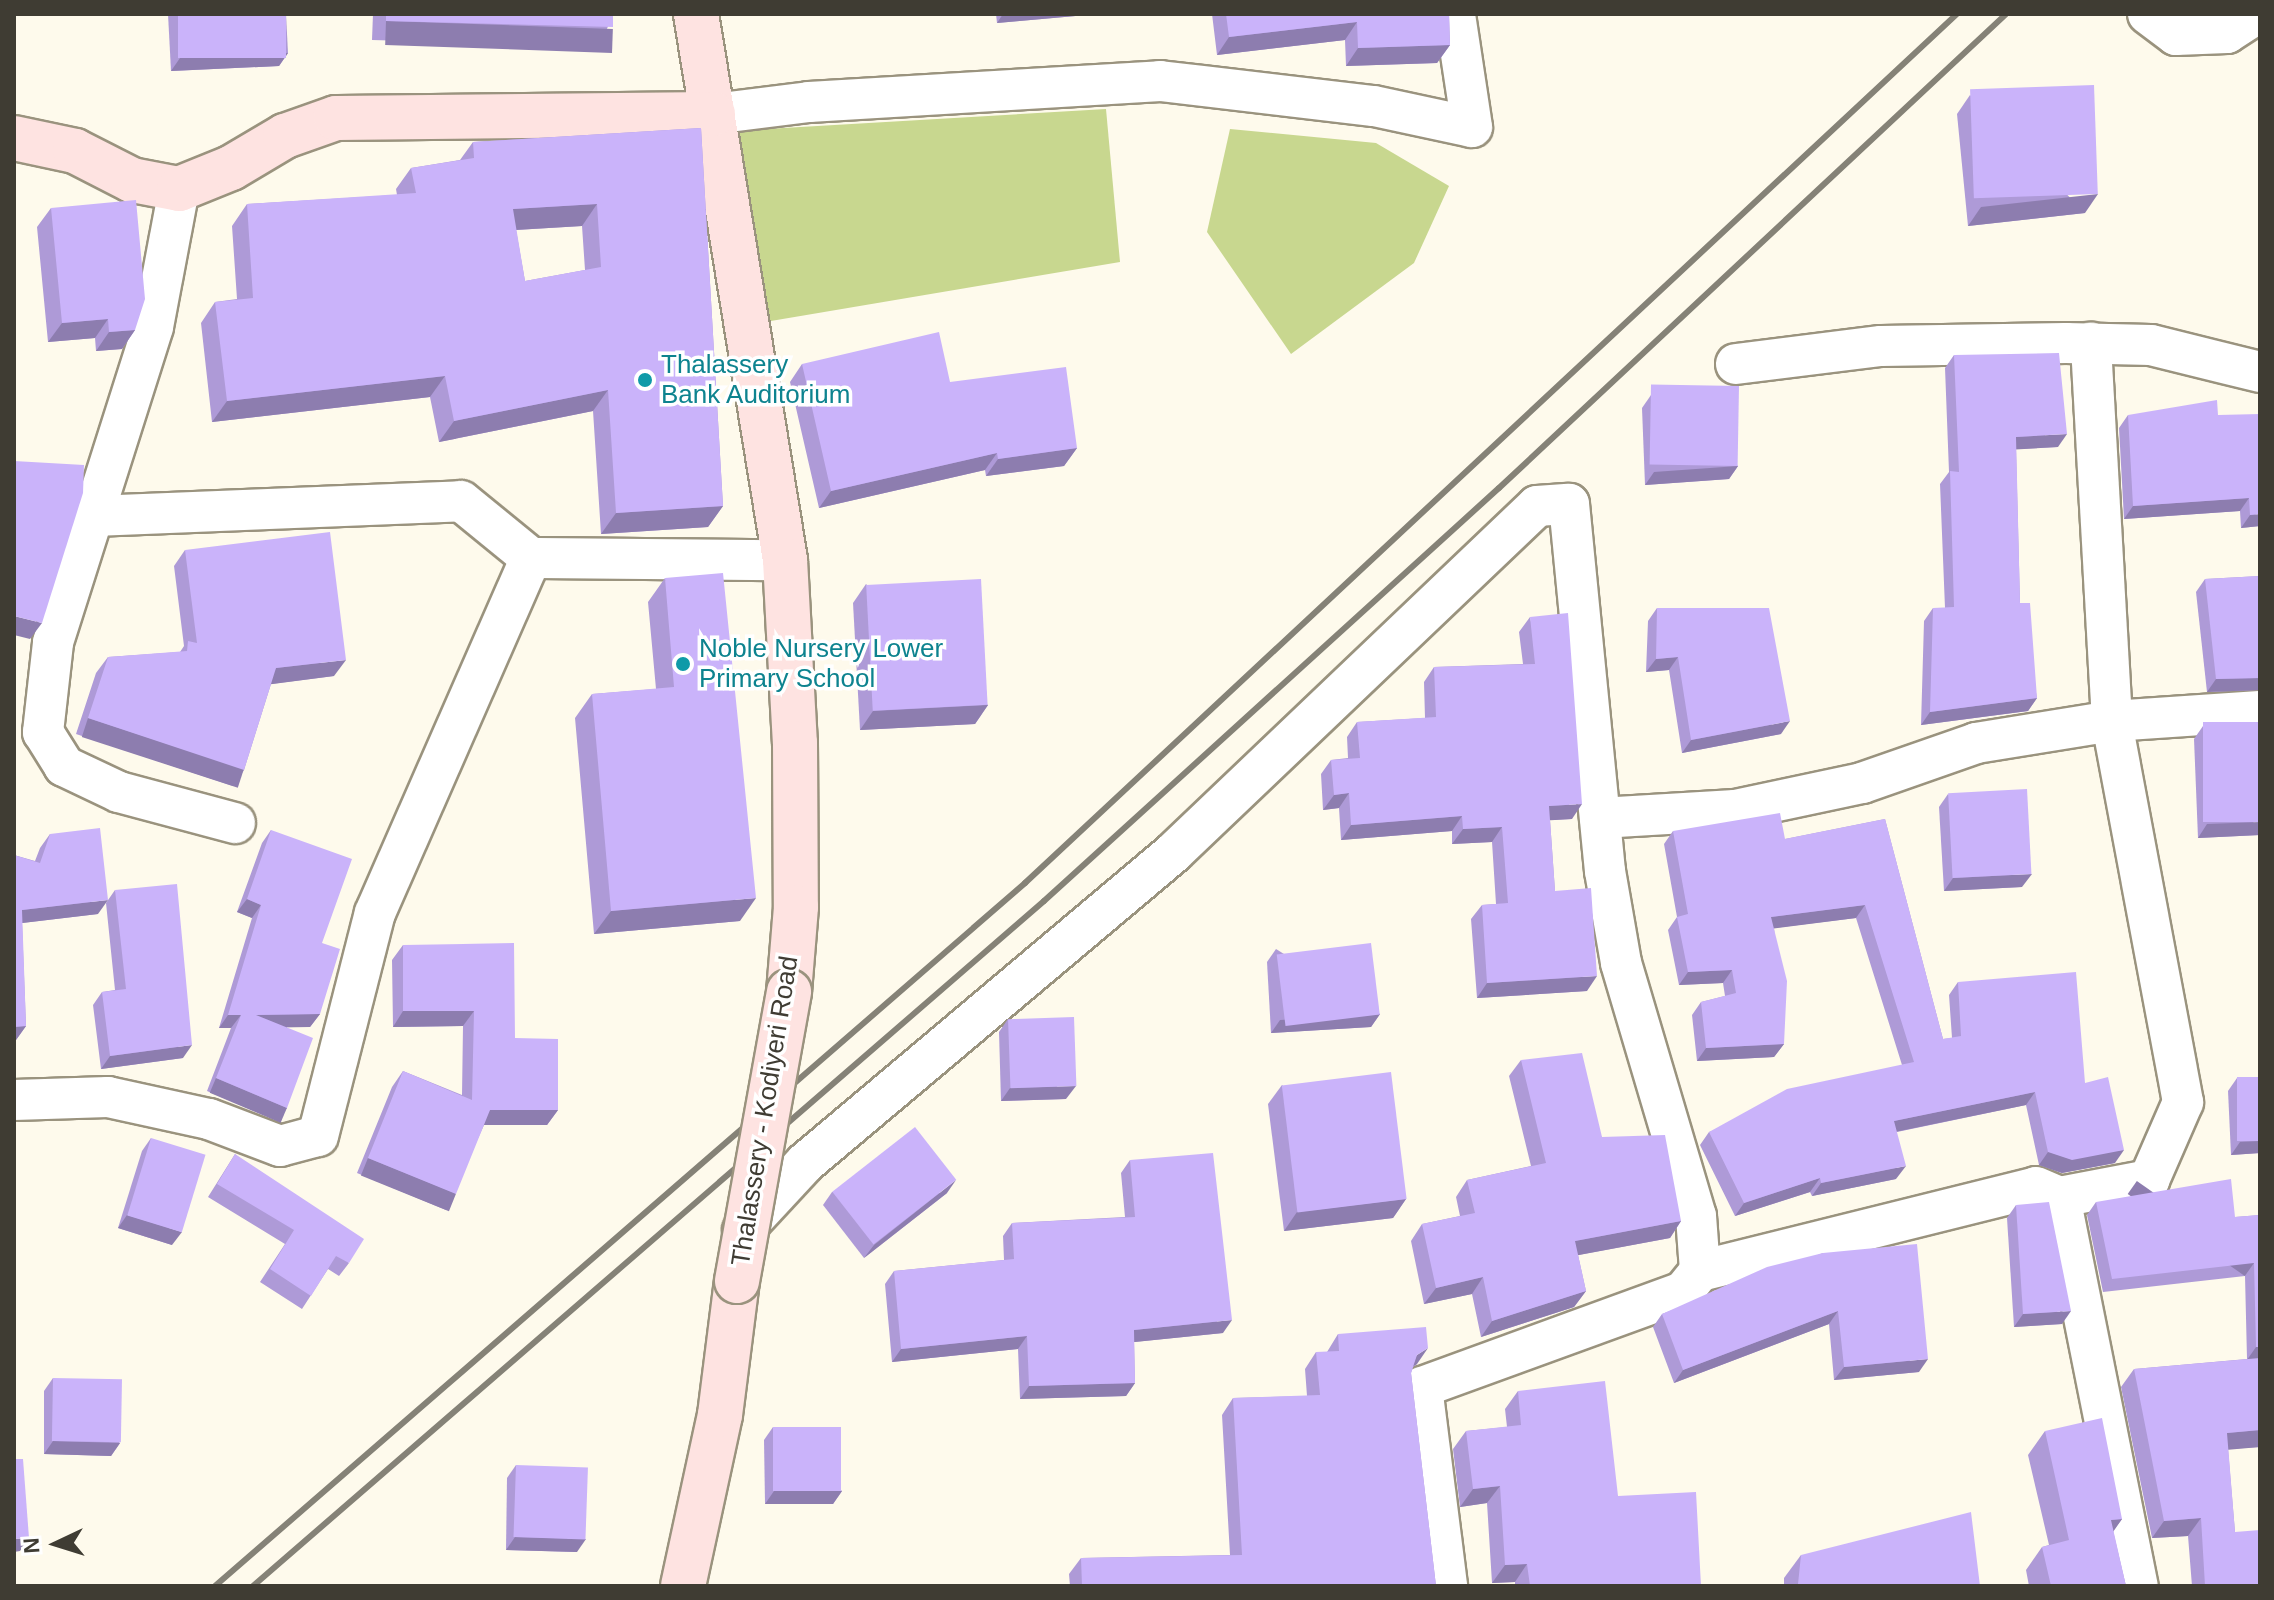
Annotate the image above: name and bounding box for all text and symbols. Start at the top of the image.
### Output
place label: Thalassery Bank Auditorium [661,349,852,410]
marker: Thalassery Bank Auditorium [636,371,654,389]
place label: Noble Nursery Lower Primary School [699,633,943,694]
marker: Noble Nursery Lower Primary School [674,655,692,673]
street label: Thalassery - Kodiyeri Road [725,954,805,1268]
north arrow [16,1504,96,1584]
text: N [19,1537,45,1555]

